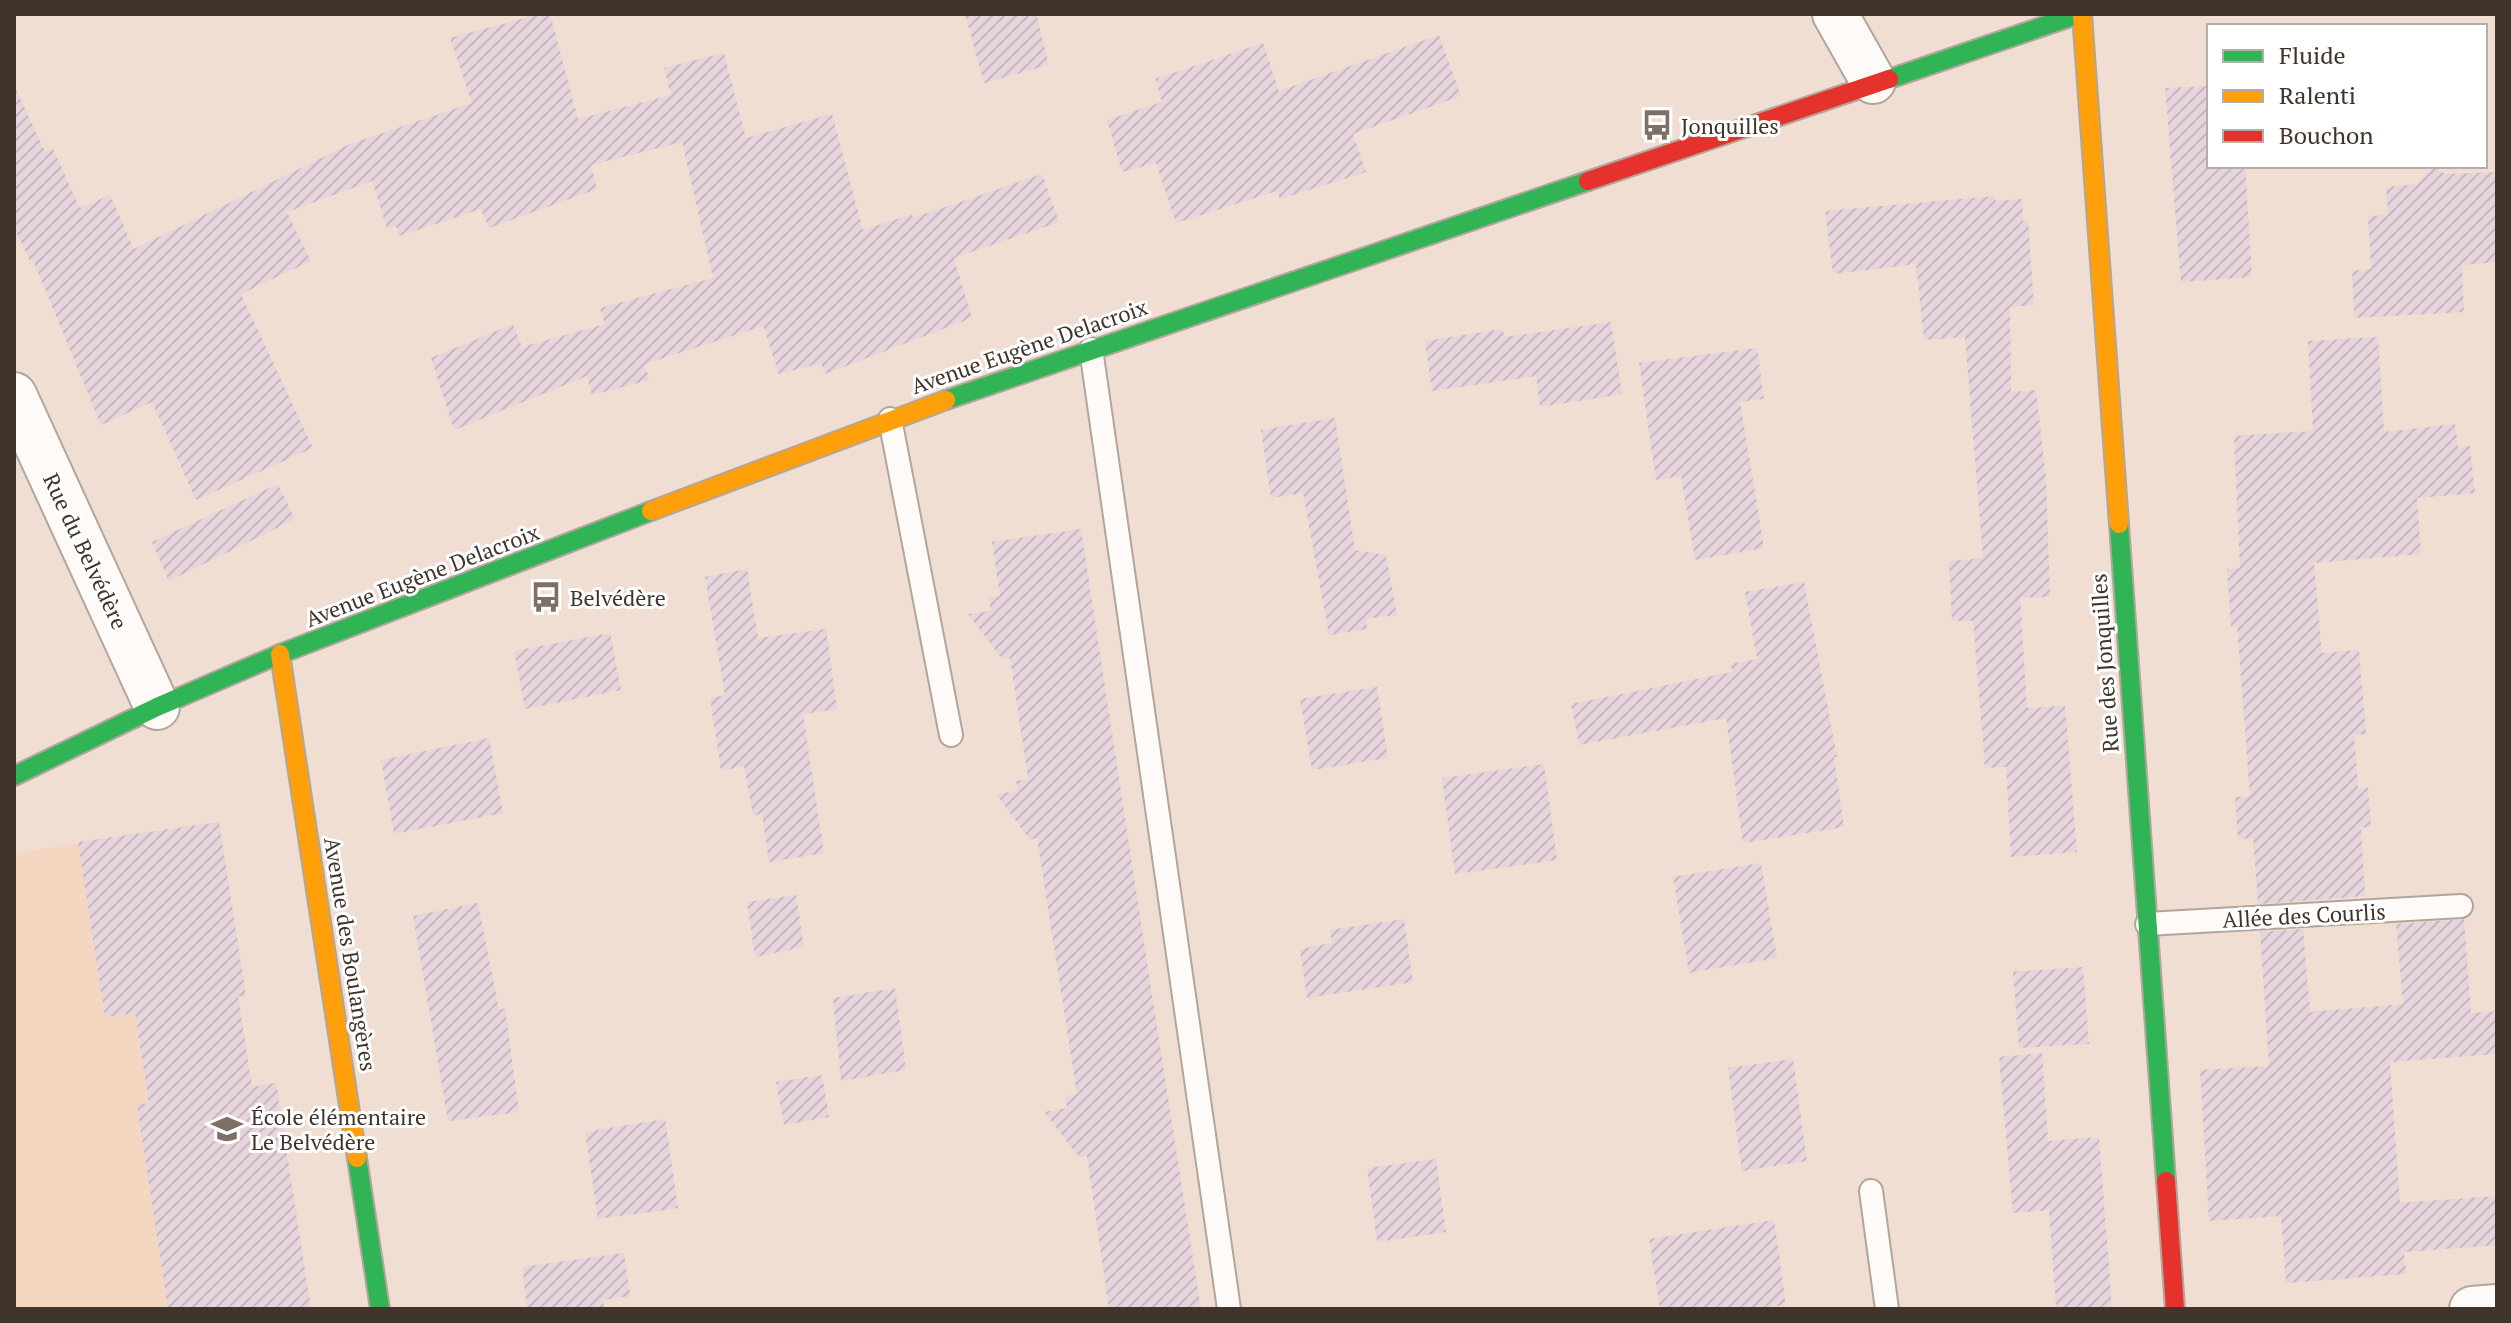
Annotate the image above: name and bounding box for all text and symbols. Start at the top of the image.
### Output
legend [2207,24,2487,168]
text: Fluide [2279,39,2346,71]
text: Ralenti [2279,79,2356,111]
bus stop icon: Jonquilles [1640,108,1674,142]
place label: Jonquilles [1681,111,1779,140]
text: Bouchon [2279,119,2374,151]
street label: Avenue Eugène Delacroix [907,292,1152,400]
street label: Rue du Belvédère [37,468,135,634]
street label: Avenue Eugène Delacroix [301,517,544,633]
street label: Rue des Jonquilles [2083,573,2125,753]
bus stop icon: Belvédère [529,580,563,614]
place label: Belvédère [570,583,666,612]
street label: Avenue des Boulangères [318,835,384,1073]
street label: Allée des Courlis [2222,896,2386,934]
place label: École élémentaire Le Belvédère [251,1102,426,1156]
school or university icon: École élémentaire Le Belvédère [210,1112,244,1146]

